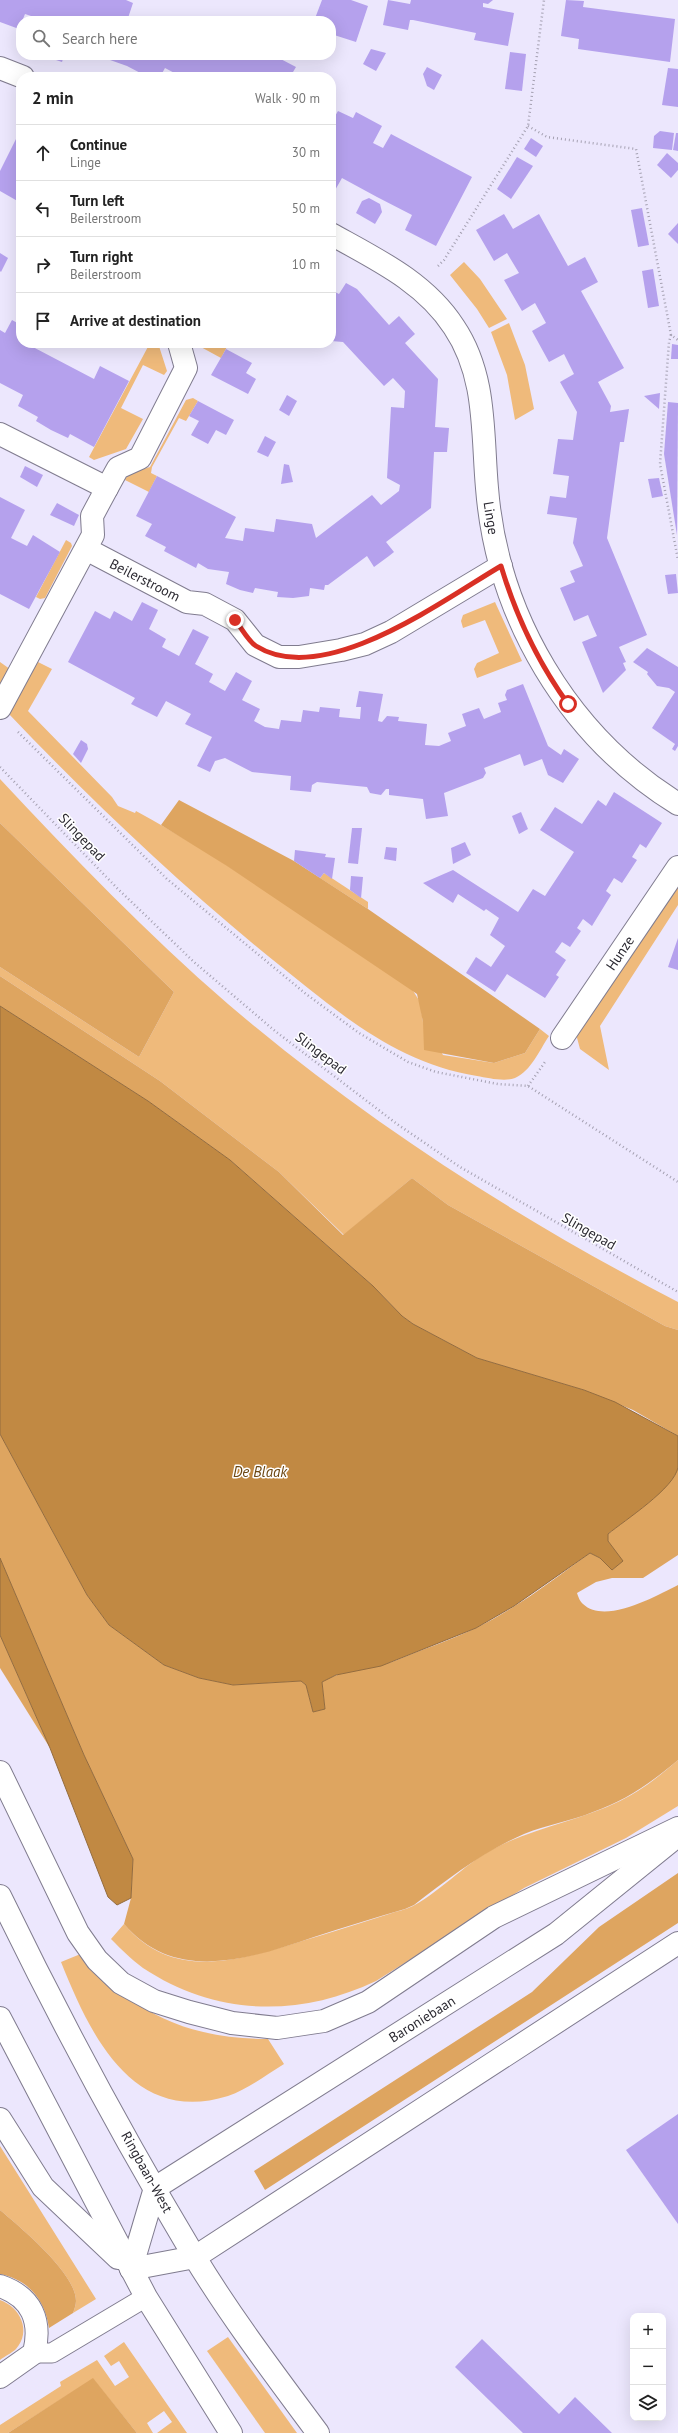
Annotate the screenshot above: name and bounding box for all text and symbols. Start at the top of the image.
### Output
search box [16,16,336,60]
icon: search [30,27,52,49]
text: Search here [62,29,138,48]
text: 2 min [32,87,73,109]
text: Walk · 90 m [255,90,320,107]
text: Continue [70,135,127,154]
icon: ahead [32,142,54,164]
text: 30 m [292,144,320,161]
text: Linge [70,154,101,171]
text: Turn left [70,191,124,210]
icon: left [32,198,54,220]
text: 50 m [292,200,320,217]
text: Beilerstroom [70,210,141,227]
text: Turn right [70,247,133,266]
icon: right [32,254,54,276]
text: 10 m [292,256,320,273]
text: Beilerstroom [70,266,141,283]
icon: arrive [32,310,54,332]
text: Arrive at destination [70,311,201,330]
street label: Linge [480,500,502,536]
street label: Beilerstroom [107,555,183,605]
route end [226,611,244,629]
route start [559,695,577,713]
street label: Slingepad [55,809,109,865]
street label: Hunze [602,932,638,974]
street label: Slingepad [292,1028,350,1078]
street label: Slingepad [559,1208,619,1254]
water label: De Blaak [233,1462,288,1481]
street label: Baroniebaan [385,1991,459,2047]
street label: Ringbaan-West [117,2128,177,2216]
map controls [630,2313,666,2421]
button: + [630,2313,666,2349]
button: − [630,2349,666,2385]
button: layers [630,2385,666,2421]

